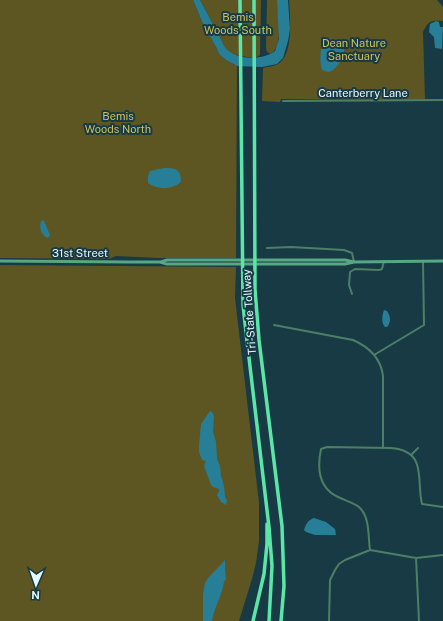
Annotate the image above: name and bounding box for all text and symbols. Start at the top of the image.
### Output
park label: Bemis Woods South [204,11,272,36]
park label: Dean Nature Sanctuary [322,37,386,62]
street label: Canterberry Lane [318,87,408,99]
park label: Bemis Woods North [85,110,151,135]
street label: 31st Street [52,247,108,259]
street label: Tri-State Tollway [240,269,258,355]
north arrow [16,565,56,605]
text: N [31,589,40,601]

